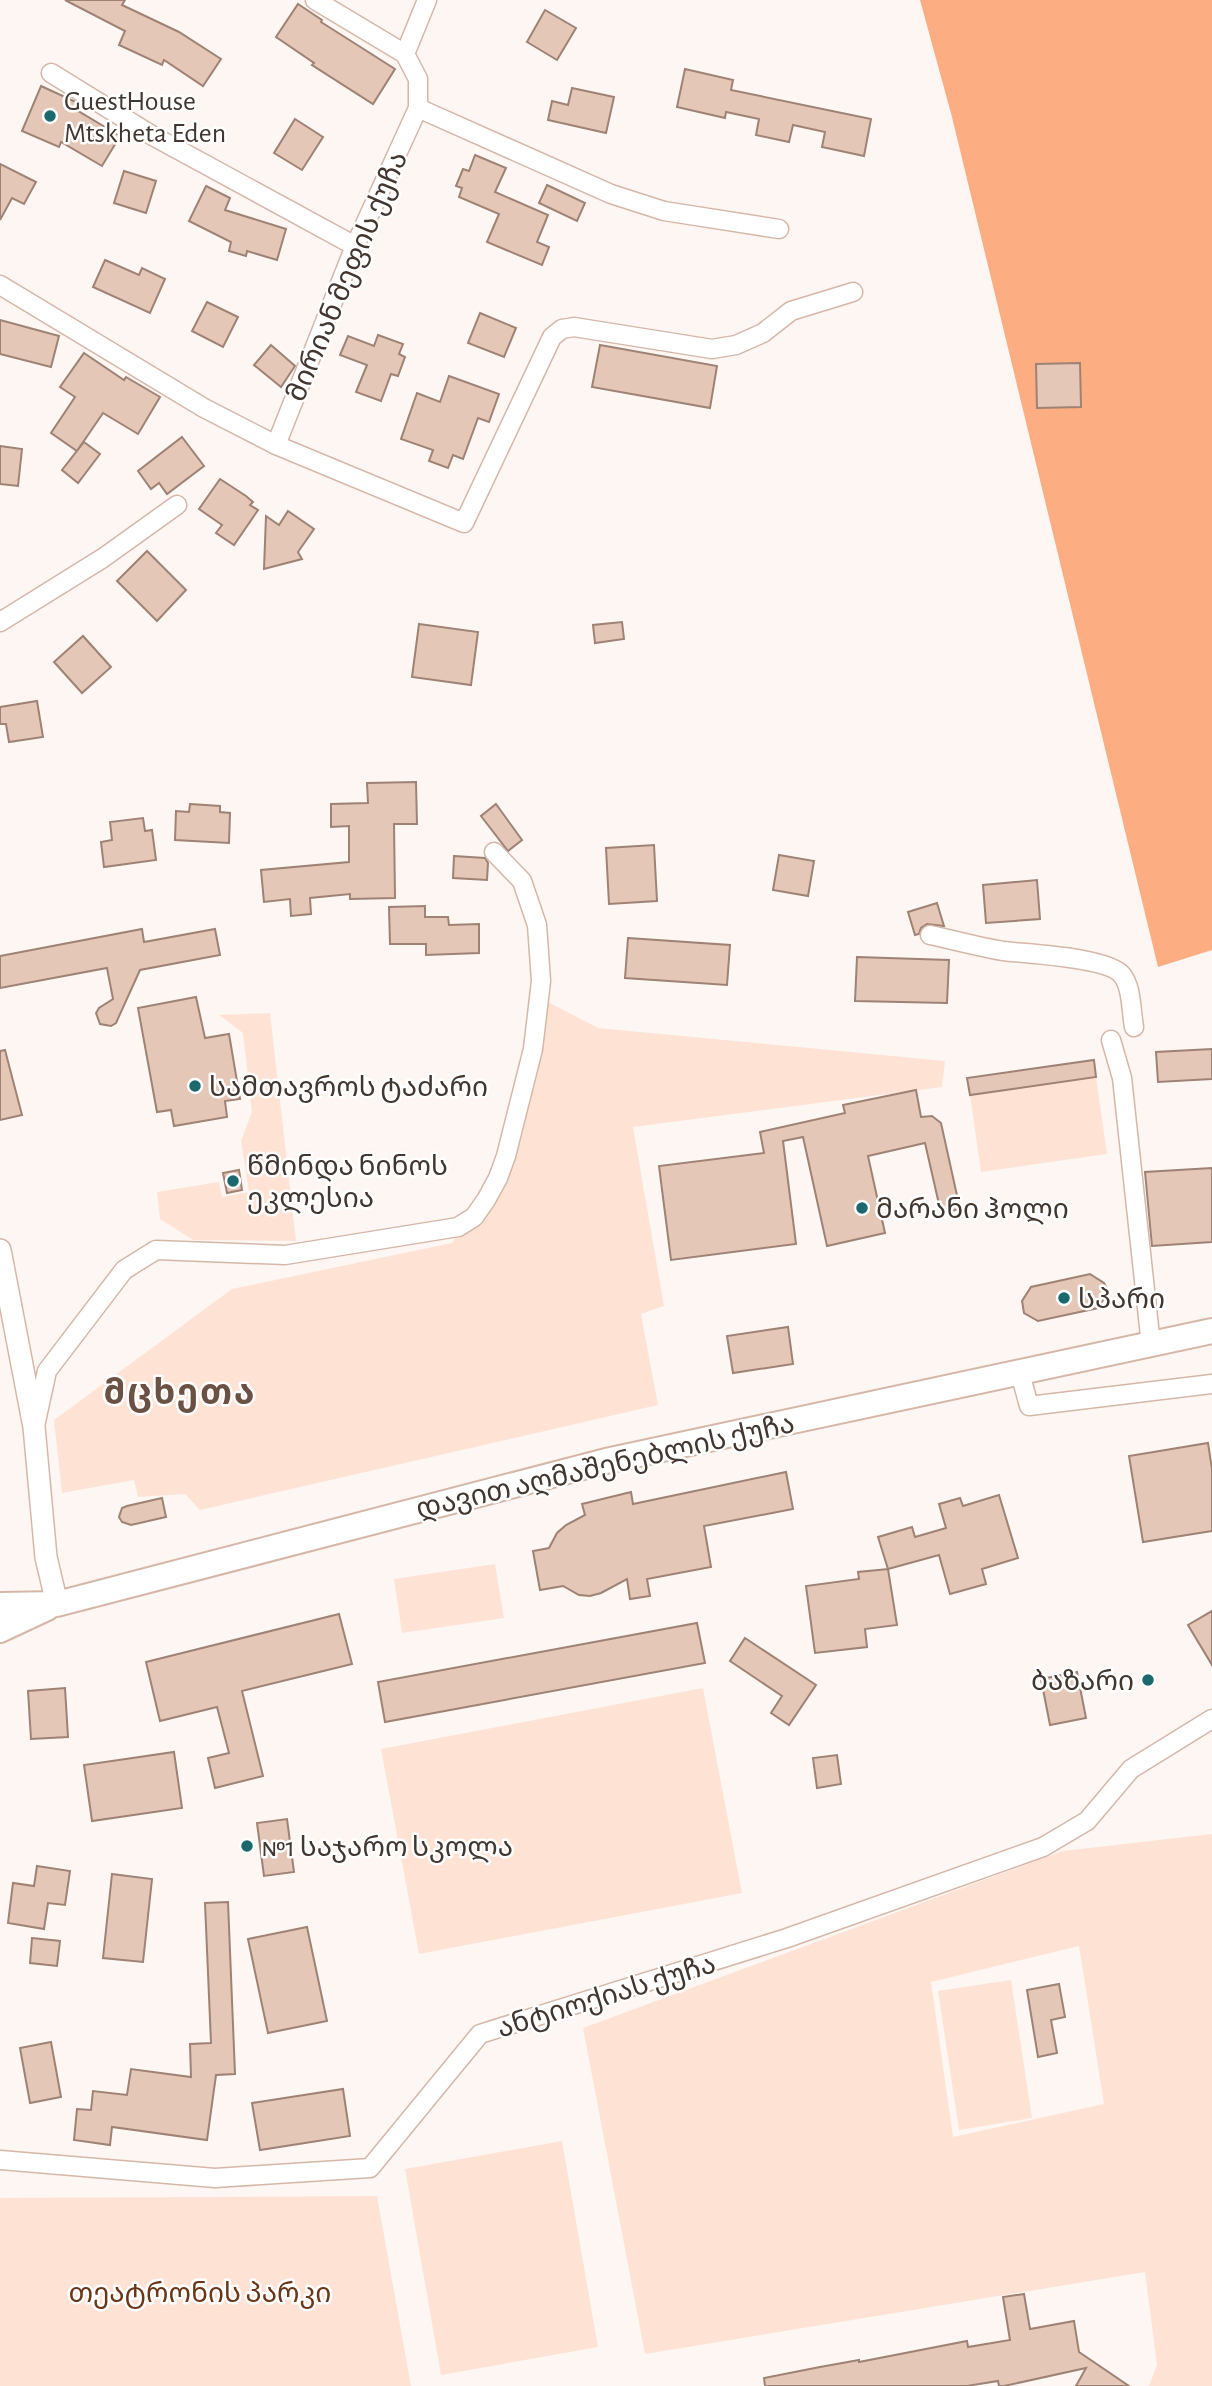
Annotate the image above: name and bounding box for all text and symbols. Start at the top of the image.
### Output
place label: GuestHouse Mtskheta Eden [64,88,226,148]
marker: GuestHouse Mtskheta Eden [42,108,58,124]
street label: მირიან მეფის ქუჩა [283,148,414,406]
place label: სამთავროს ტაძარი [209,1074,488,1103]
marker: სამთავროს ტაძარი [187,1078,203,1094]
place label: წმინდა ნინოს ეკლესია [247,1153,448,1214]
marker: წმინდა ნინოს ეკლესია [225,1173,241,1189]
place label: მარანი ჰოლი [876,1196,1069,1225]
marker: მარანი ჰოლი [854,1200,870,1216]
place label: სპარი [1078,1286,1165,1314]
marker: სპარი [1056,1290,1072,1306]
district label: მცხეთა [103,1376,257,1413]
street label: დავით აღმაშენებლის ქუჩა [414,1410,797,1525]
place label: ბაზარი [1031,1668,1134,1696]
marker: ბაზარი [1140,1672,1156,1688]
place label: №1 საჯარო სკოლა [261,1834,513,1863]
marker: №1 საჯარო სკოლა [239,1838,255,1854]
street label: ანტიოქიას ქუჩა [494,1950,720,2044]
park label: თეატრონის პარკი [69,2280,331,2309]

